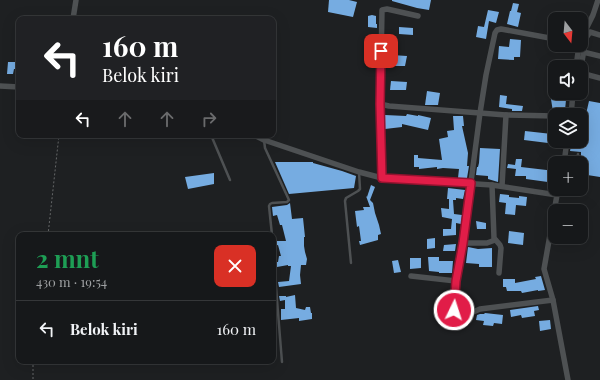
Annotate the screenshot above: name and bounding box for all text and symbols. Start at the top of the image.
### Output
north arrow [548,12,588,52]
map controls [548,12,588,244]
text: 160 m [102,27,178,64]
icon: left [36,32,88,84]
pin [364,34,398,68]
icon: arrive [370,40,392,62]
button: sound [548,60,588,100]
text: Belok kiri [102,63,179,87]
icon: left [72,108,94,130]
icon: ahead [114,108,136,130]
icon: ahead [156,108,178,130]
icon: right [198,108,220,130]
button: layers [548,108,588,148]
button: + [548,156,588,196]
button: − [548,204,588,244]
text: 2 mnt [36,242,99,274]
button: close [214,245,256,287]
text: 430 m · 19:54 [36,273,107,290]
position arrow [433,289,475,331]
icon: left [36,318,58,340]
text: Belok kiri [70,319,138,339]
text: 160 m [217,319,256,339]

